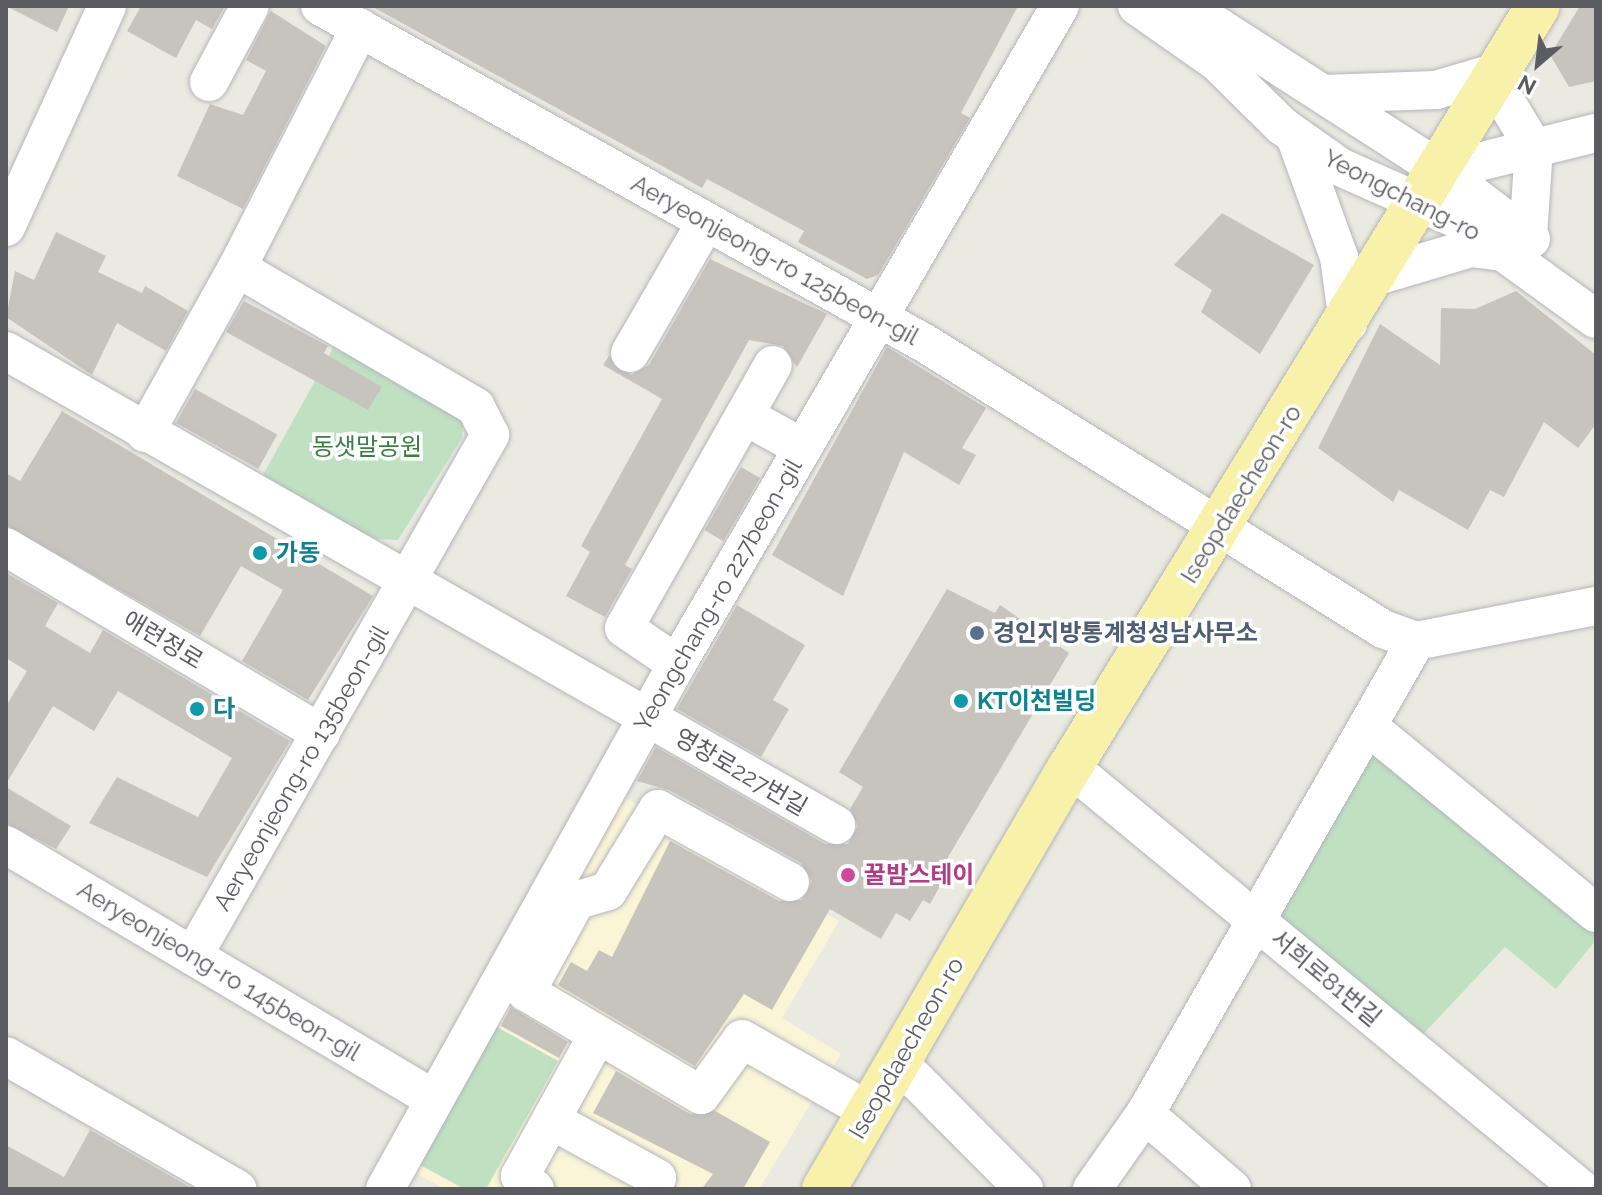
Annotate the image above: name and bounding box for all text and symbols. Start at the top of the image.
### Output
north arrow [1498,24,1578,104]
text: N [1513,70,1540,101]
street label: Yeongchang-ro [1319,143,1485,247]
street label: Aeryeonjeong-ro 125beon-gil [626,169,924,351]
street label: Iseopdaecheon-ro [1175,400,1307,588]
park label: 동샛말공원 [312,433,422,461]
street label: Yeongchang-ro 227beon-gil [628,454,808,736]
place label: 가동 [276,539,320,567]
marker: 가동 [251,544,269,562]
street label: 애련정로 [118,605,208,675]
place label: 경인지방통계청성남사무소 [993,619,1258,647]
street label: Aeryeonjeong-ro 135beon-gil [207,620,395,916]
marker: 경인지방통계청성남사무소 [968,624,986,642]
place label: KT이천빌딩 [977,687,1096,715]
marker: KT이천빌딩 [952,692,970,710]
place label: 다 [213,695,235,723]
marker: 다 [188,700,206,718]
street label: 영창로227번길 [670,722,812,822]
place label: 꿀밤스테이 [864,861,974,889]
marker: 꿀밤스테이 [839,866,857,884]
street label: Aeryeonjeong-ro 145beon-gil [72,875,366,1067]
street label: 서희로81번길 [1265,924,1387,1032]
street label: Iseopdaecheon-ro [842,952,970,1144]

